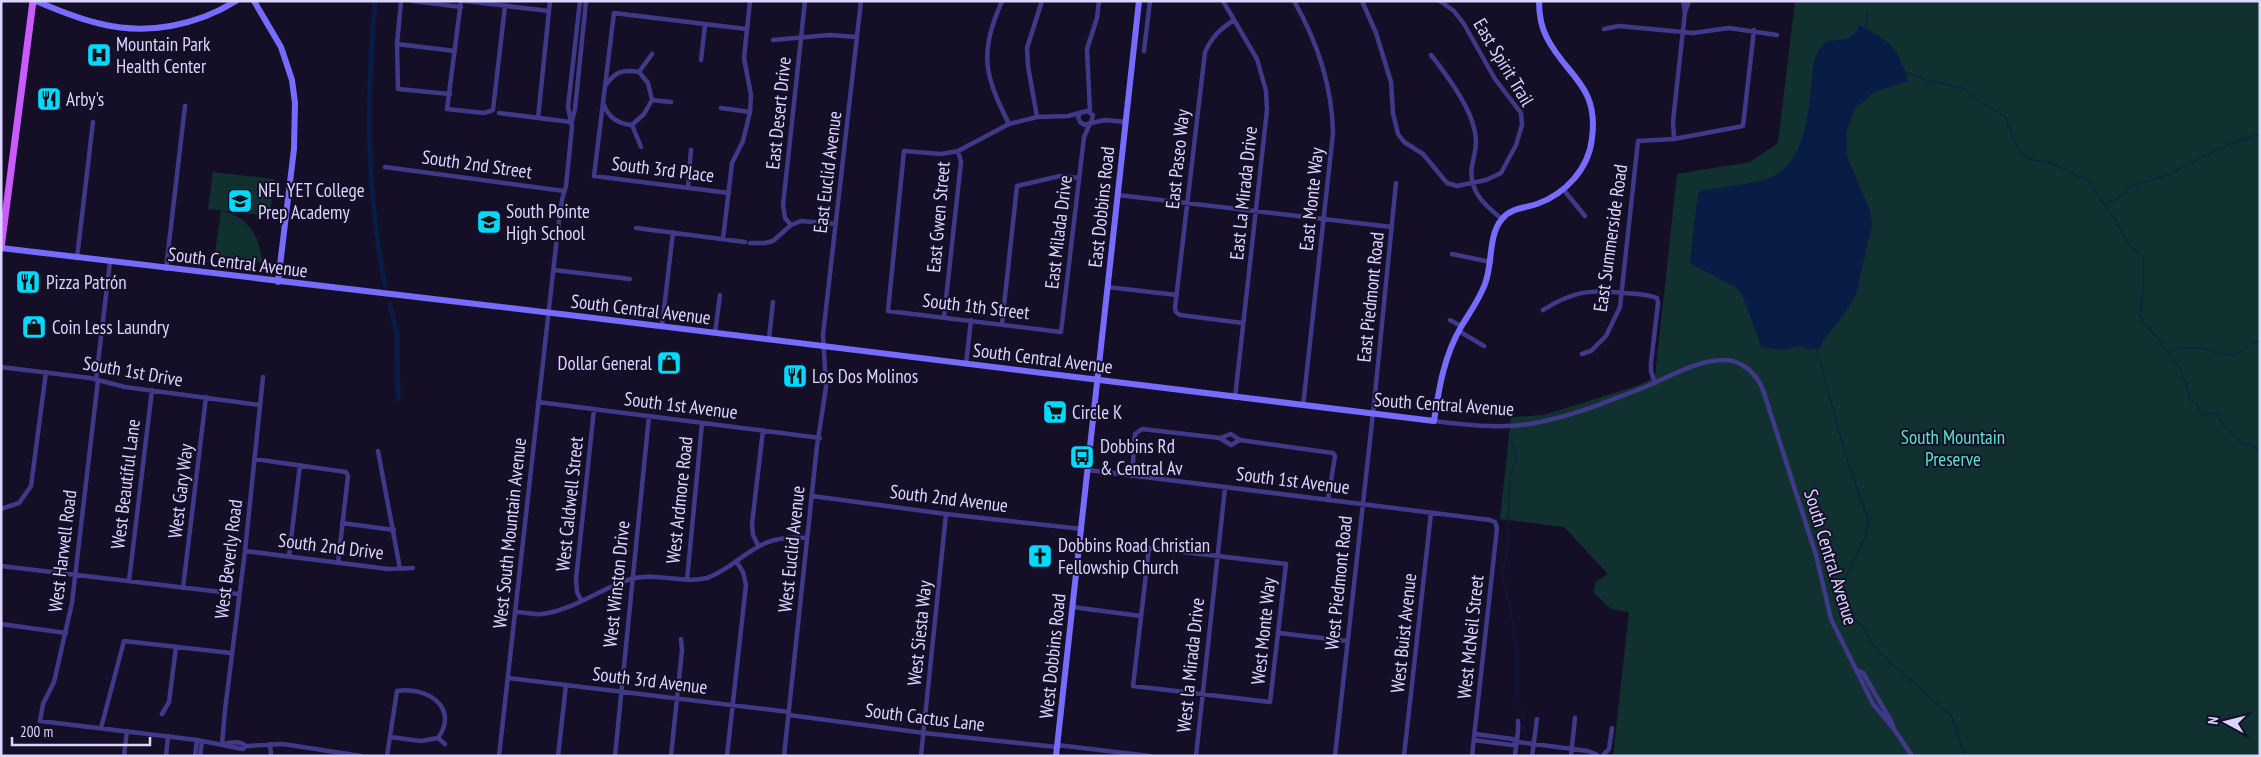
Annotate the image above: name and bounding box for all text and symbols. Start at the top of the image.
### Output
street label: East Spirit Trail [1468,14,1540,111]
place label: Mountain Park Health Center [116,32,211,78]
hospital icon: Mountain Park Health Center [86,42,112,68]
street label: East Desert Drive [760,55,796,170]
restaurant icon: Arby's [36,86,62,112]
place label: Arby's [66,87,104,111]
street label: East Paseo Way [1160,107,1194,210]
street label: East Euclid Avenue [808,109,846,234]
street label: East La Mirada Drive [1224,125,1262,261]
street label: South 2nd Street [421,144,534,184]
street label: East Dobbins Road [1083,145,1119,269]
street label: East Monte Way [1294,145,1328,252]
street label: South 3rd Place [610,151,716,187]
street label: East Gwen Street [921,160,955,274]
street label: East Summerside Road [1588,163,1632,313]
street label: East Milada Drive [1039,174,1077,290]
place label: NFL YET College Prep Academy [258,178,365,224]
school or university icon: NFL YET College Prep Academy [227,188,253,214]
place label: South Pointe High School [506,199,590,245]
school or university icon: South Pointe High School [476,209,502,235]
street label: East Piedmont Road [1351,231,1389,363]
street label: South Central Avenue [167,242,309,282]
restaurant icon: Pizza Patrón [15,269,41,295]
place label: Pizza Patrón [46,270,127,294]
street label: South 1th Street [921,288,1032,325]
street label: South Central Avenue [570,289,712,329]
shop icon: Coin Less Laundry [21,314,47,340]
place label: Coin Less Laundry [52,315,170,339]
street label: South Central Avenue [972,338,1114,378]
street label: South 1st Drive [81,350,185,392]
shop icon: Dollar General [656,350,682,376]
place label: Dollar General [558,351,653,375]
restaurant icon: Los Dos Molinos [782,363,808,389]
place label: Los Dos Molinos [812,364,918,388]
street label: South 1st Avenue [623,386,739,424]
street label: South Central Avenue [1373,387,1515,421]
supermarket icon: Circle K [1042,399,1068,425]
place label: Circle K [1072,400,1122,424]
street label: West Beautiful Lane [105,418,145,550]
park label: South Mountain Preserve [1901,425,2005,471]
place label: Dobbins Rd & Central Av [1100,434,1183,480]
street label: West Caldwell Street [550,435,588,573]
street label: West Ardmore Road [660,435,698,565]
street label: West South Mountain Avenue [487,436,531,630]
street label: West Gary Way [162,442,198,540]
bus stop icon: Dobbins Rd & Central Av [1069,444,1095,470]
street label: South 1st Avenue [1235,461,1351,499]
street label: South 2nd Avenue [889,479,1010,517]
street label: West Euclid Avenue [772,484,810,613]
street label: South Central Avenue [1799,486,1863,628]
street label: West Harwell Road [43,489,81,613]
street label: West Beverly Road [209,498,247,620]
street label: West Piedmont Road [1319,515,1357,651]
street label: West Winston Drive [597,519,635,648]
street label: South 2nd Drive [277,528,385,564]
place label: Dobbins Road Christian Fellowship Church [1058,533,1210,579]
church icon: Dobbins Road Christian Fellowship Church [1027,543,1053,569]
street label: West Buist Avenue [1385,572,1421,694]
street label: West McNeil Street [1452,573,1489,700]
street label: West Monte Way [1245,575,1281,686]
street label: West Siesta Way [902,578,937,687]
street label: West Dobbins Road [1034,592,1070,720]
street label: West la Mirada Drive [1171,596,1209,733]
street label: South 3rd Avenue [591,661,709,699]
north arrow [2201,697,2251,747]
street label: South Cactus Lane [864,698,986,736]
scale bar [12,714,150,746]
text: N [2204,716,2222,725]
text: 200 m [20,722,53,741]

